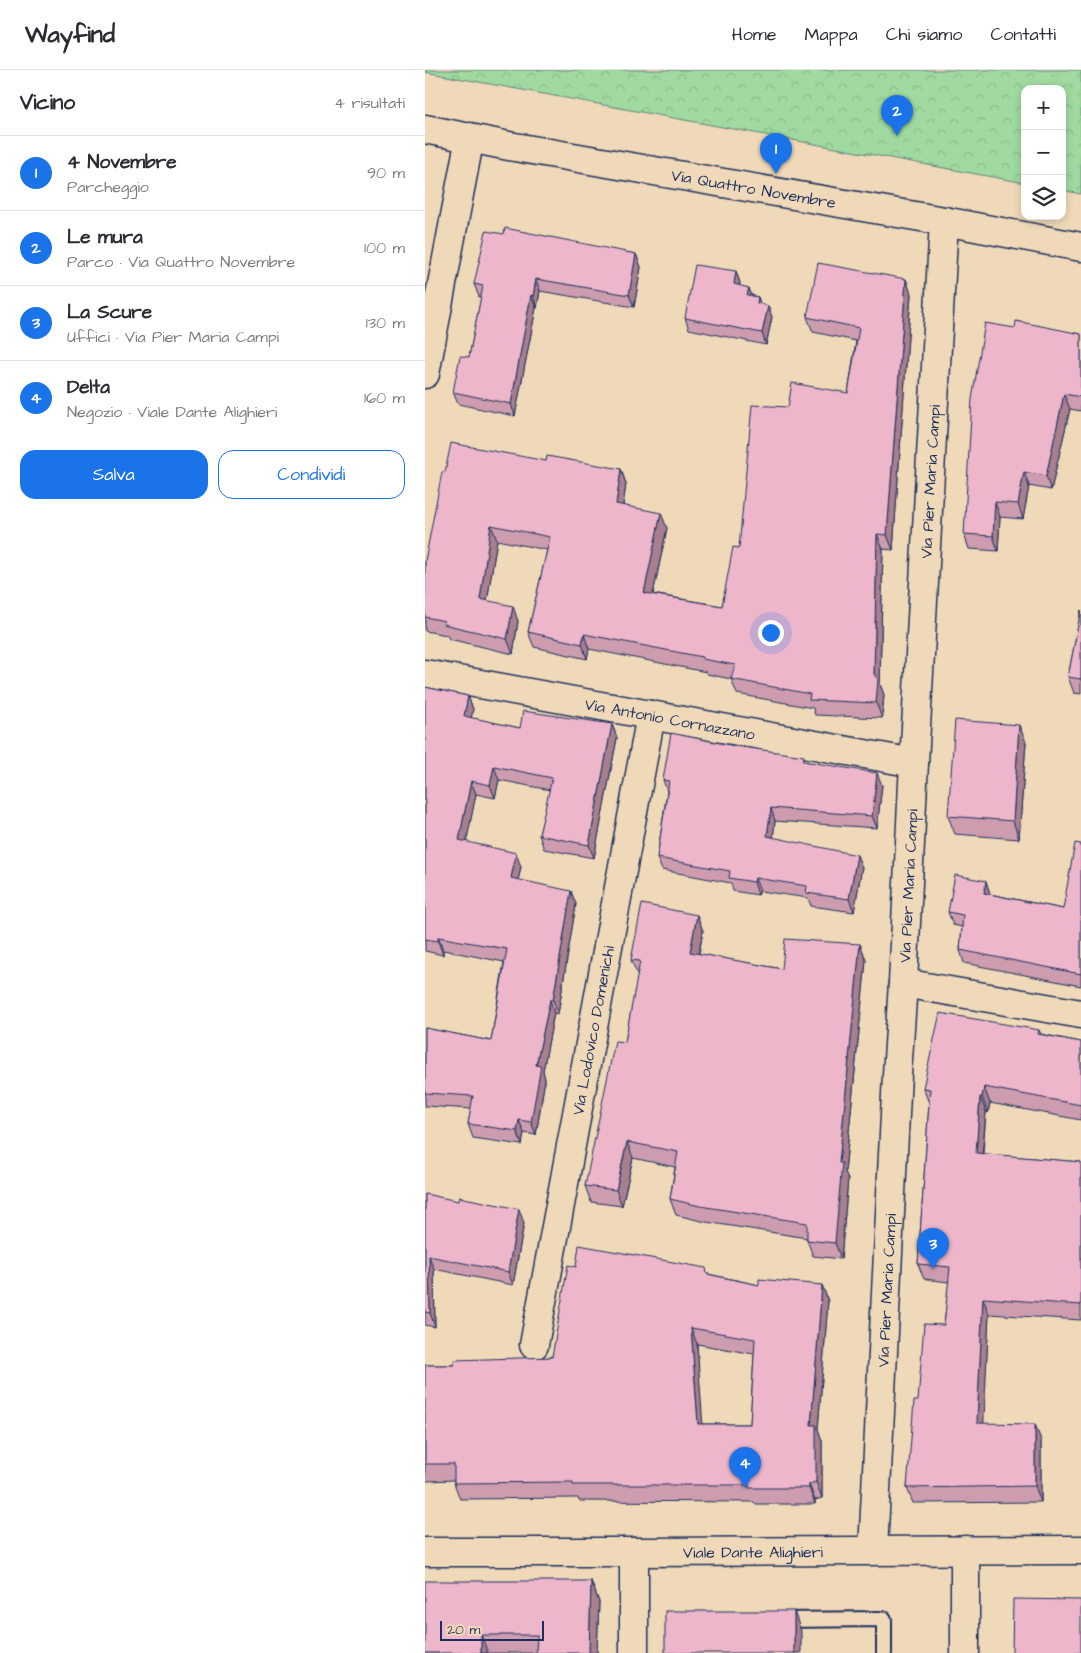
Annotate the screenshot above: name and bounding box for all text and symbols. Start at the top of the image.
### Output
text: Wayfind [25,18,115,52]
text: Home [732,22,777,47]
text: Mappa [805,22,858,47]
text: Chi siamo [886,22,962,47]
text: Contatti [990,22,1056,47]
map controls [1021,85,1066,220]
button: + [1021,85,1066,130]
text: Vicino [20,88,75,117]
text: 4 risultati [334,92,405,114]
pin: 2 [881,95,913,136]
button: − [1021,130,1066,175]
pin: 1 [760,133,792,174]
text: 4 Novembre [67,149,177,176]
text: 1 [35,162,37,184]
text: 90 m [367,162,405,184]
street label: Via Quattro Novembre [669,164,838,214]
button: layers [1021,175,1066,220]
text: Parcheggio [67,176,149,198]
text: Le mura [67,224,143,251]
text: 2 [31,237,41,259]
text: 100 m [364,237,405,259]
text: Parco · Via Quattro Novembre [67,251,295,273]
text: La Scure [67,299,152,326]
text: 3 [32,312,40,334]
text: 130 m [366,312,405,334]
text: Uffici · Via Pier Maria Campi [67,326,279,348]
text: Delta [67,374,110,401]
text: 4 [31,387,41,409]
text: 160 m [364,387,405,409]
text: Negozio · Viale Dante Alighieri [67,401,277,423]
street label: Via Pier Maria Campi [915,404,946,559]
button: Salva [20,450,208,499]
button: Condividi [218,450,405,499]
your location [758,620,784,646]
street label: Via Antonio Cornazzano [583,693,757,746]
street label: Via Pier Maria Campi [894,808,924,963]
street label: Via Lodovico Domenichi [567,943,620,1117]
street label: Via Pier Maria Campi [872,1212,902,1368]
pin: 3 [917,1228,949,1269]
pin: 4 [729,1447,761,1488]
street label: Viale Dante Alighieri [683,1541,824,1564]
scale bar [440,1618,544,1641]
text: 20 m [447,1620,480,1640]

